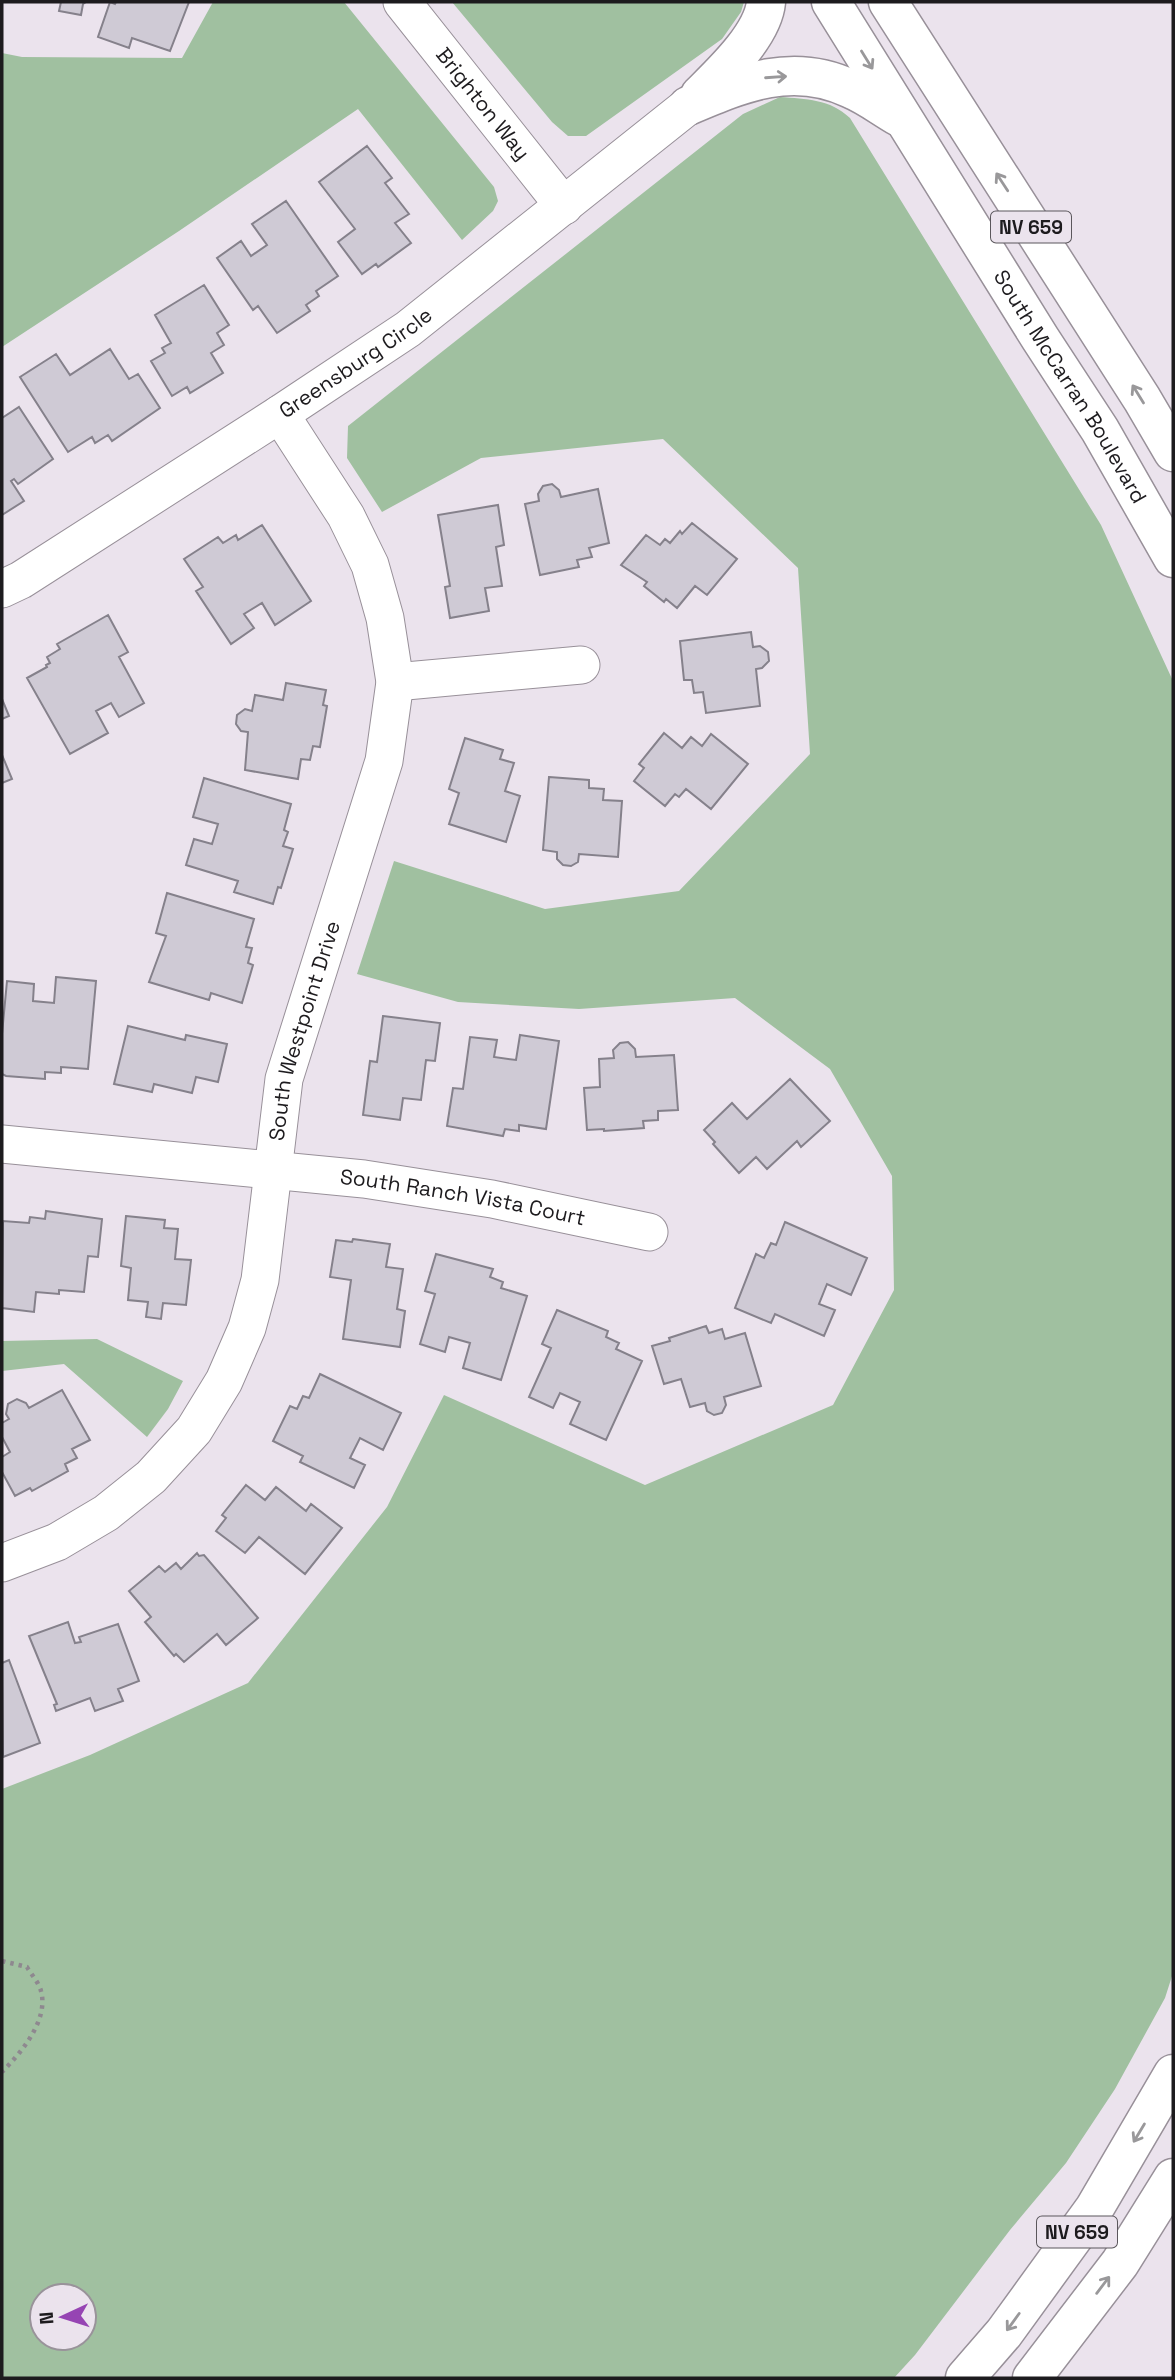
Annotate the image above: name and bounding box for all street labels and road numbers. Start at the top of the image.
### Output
street label: Brighton Way [430,42,536,165]
road number: NV 659 [991,212,1071,243]
street label: South McCarran Boulevard [988,265,1153,508]
street label: Greensburg Circle [274,301,438,424]
street label: South Westpoint Drive [263,917,346,1142]
street label: South Ranch Vista Court [339,1163,588,1231]
road number: NV 659 [1037,2216,1117,2248]

